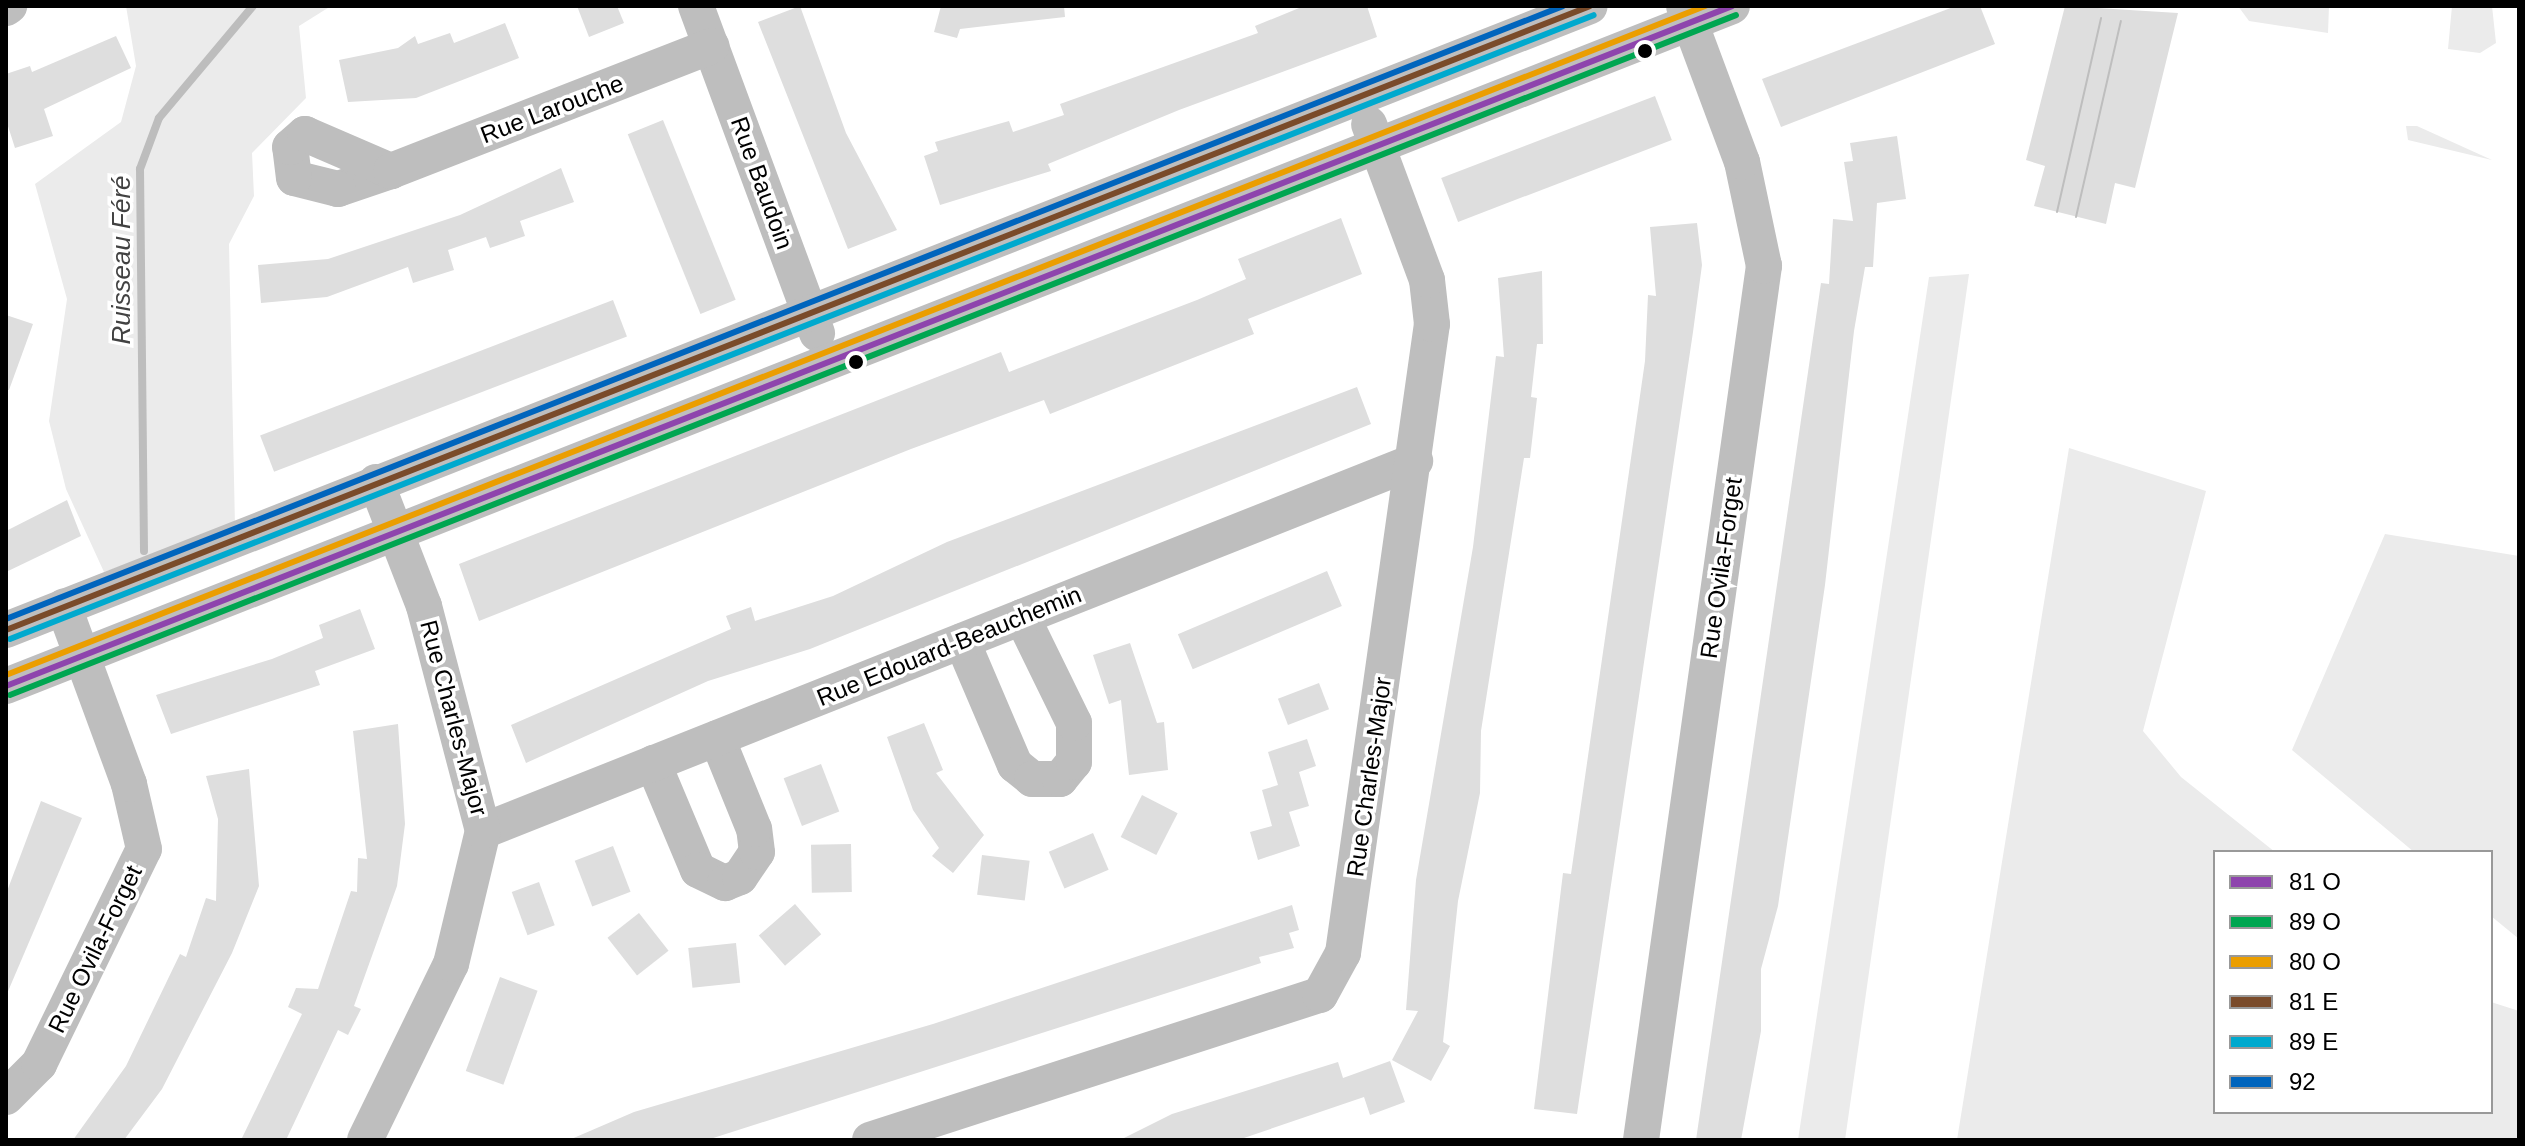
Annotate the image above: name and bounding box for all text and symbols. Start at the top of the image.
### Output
unlabelled marker [1637,43,1653,59]
street label: Rue Larouche [476,69,628,149]
street label: Rue Baudoin [725,113,799,253]
water label: Ruisseau Féré [106,175,138,345]
unlabelled marker [848,354,864,370]
street label: Rue Ovila-Forget [1694,476,1748,660]
street label: Rue Edouard-Beauchemin [812,580,1086,712]
street label: Rue Charles-Major [414,617,494,819]
street label: Rue Charles-Major [1341,675,1397,879]
legend [2213,850,2493,1114]
street label: Rue Ovila-Forget [42,861,148,1037]
text: 81 O [2289,868,2341,895]
text: 89 O [2289,908,2341,935]
text: 80 O [2289,948,2341,975]
text: 81 E [2289,988,2338,1015]
text: 89 E [2289,1028,2338,1055]
text: 92 [2289,1068,2316,1095]

